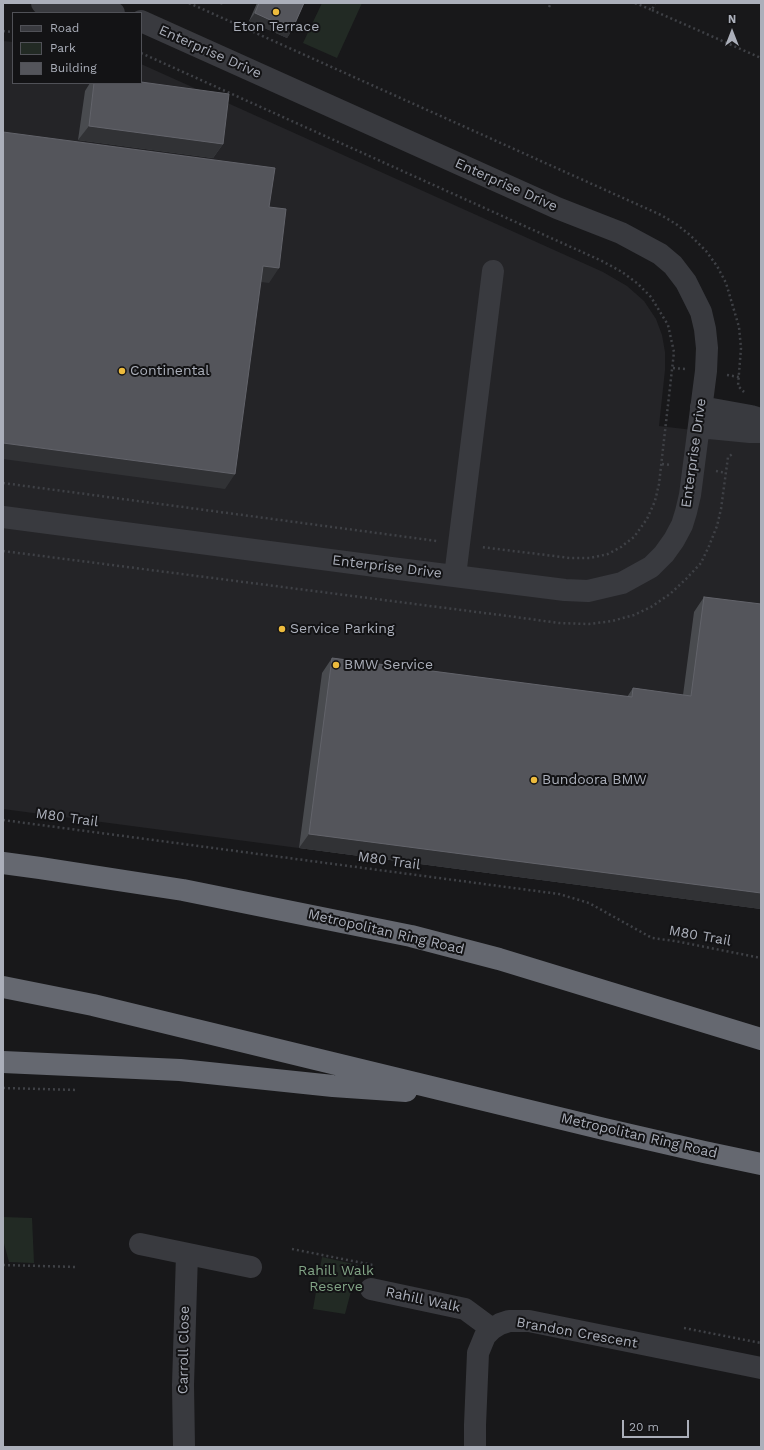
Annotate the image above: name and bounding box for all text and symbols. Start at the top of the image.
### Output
marker: Eton Terrace [271,7,281,17]
legend [12,12,142,84]
north arrow [712,12,752,52]
text: N [728,13,736,26]
place label: Eton Terrace [233,19,319,35]
text: Road [50,21,79,35]
street label: Enterprise Drive [156,22,264,82]
text: Park [50,41,76,55]
text: Building [50,61,97,75]
street label: Enterprise Drive [452,155,560,215]
place label: Continental [130,363,210,379]
marker: Continental [117,366,127,376]
street label: Enterprise Drive [678,397,710,509]
street label: Enterprise Drive [331,552,443,582]
place label: Service Parking [290,621,394,637]
marker: Service Parking [277,624,287,634]
place label: BMW Service [344,657,433,673]
marker: BMW Service [331,660,341,670]
place label: Bundoora BMW [542,772,647,788]
marker: Bundoora BMW [529,775,539,785]
street label: M80 Trail [35,805,99,831]
street label: M80 Trail [357,848,421,874]
street label: Metropolitan Ring Road [306,906,466,958]
street label: M80 Trail [668,922,732,950]
street label: Metropolitan Ring Road [559,1110,719,1162]
park label: Rahill Walk Reserve [298,1263,374,1296]
street label: Rahill Walk [384,1284,462,1316]
street label: Carroll Close [175,1306,193,1394]
street label: Brandon Crescent [515,1314,639,1352]
scale bar [624,1412,691,1438]
text: 20 m [629,1420,659,1434]

